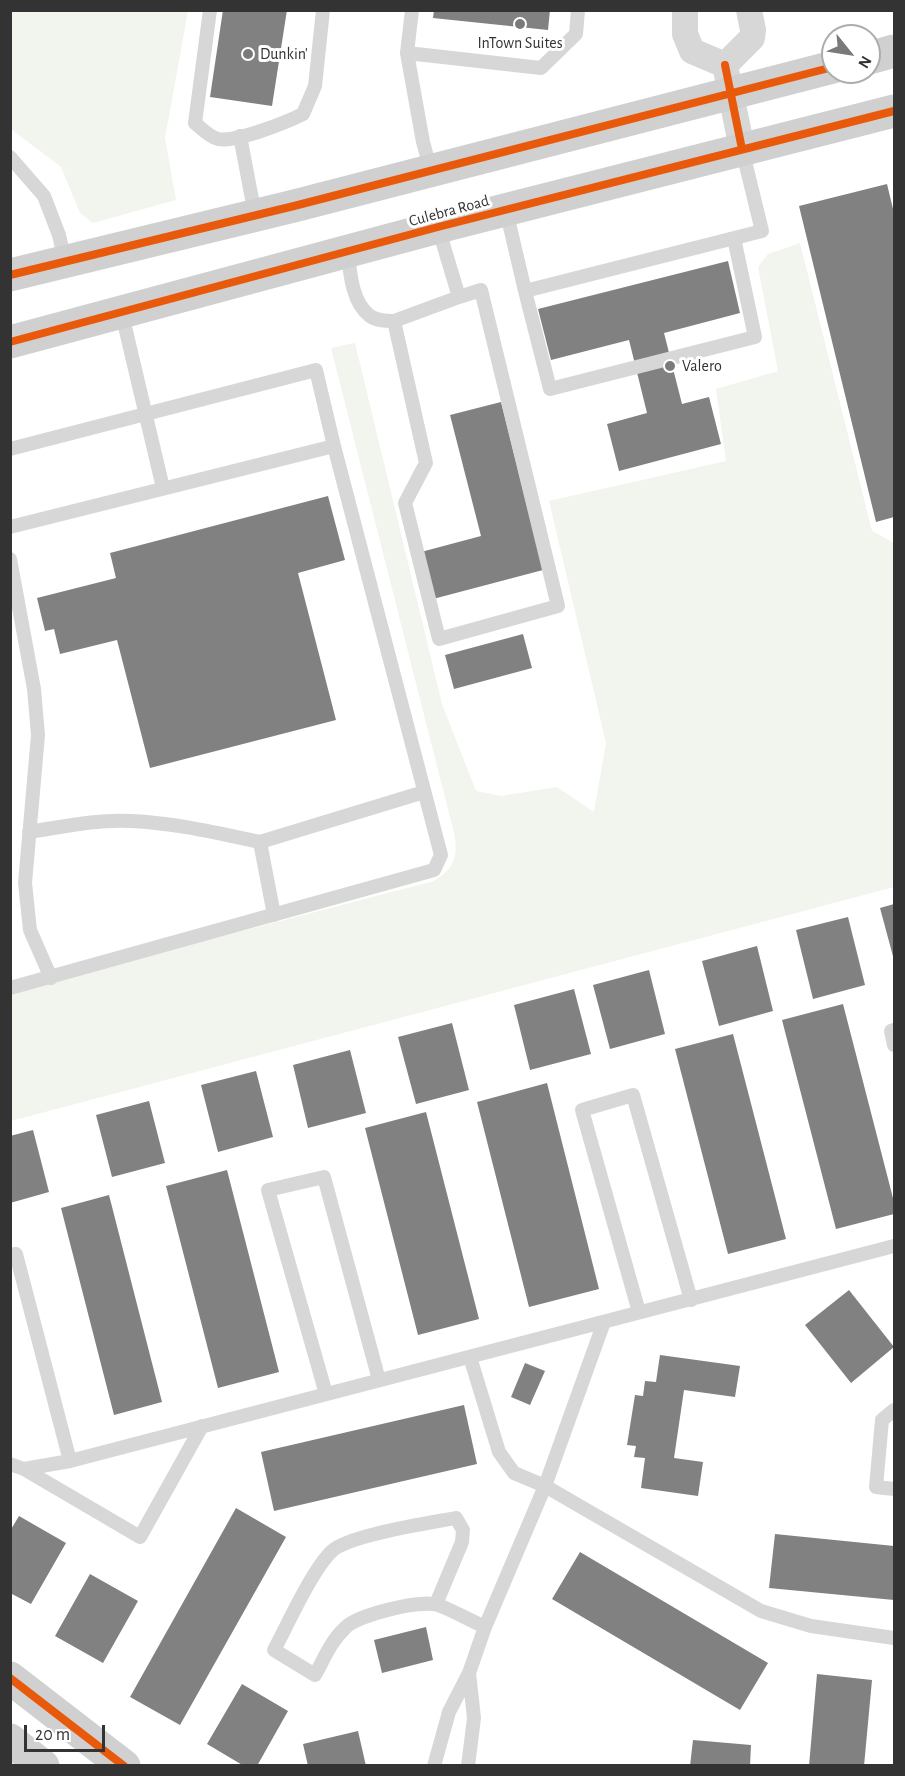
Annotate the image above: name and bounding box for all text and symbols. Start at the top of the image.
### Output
marker: InTown Suites [513,17,527,31]
north arrow [821,24,881,84]
place label: InTown Suites [477,33,563,53]
place label: Dunkin' [260,44,308,64]
marker: Dunkin' [241,47,255,61]
text: N [855,53,875,71]
street label: Culebra Road [407,191,491,231]
place label: Valero [682,356,722,376]
marker: Valero [663,359,677,373]
scale bar [27,1713,108,1751]
text: 20 m [35,1726,70,1744]

